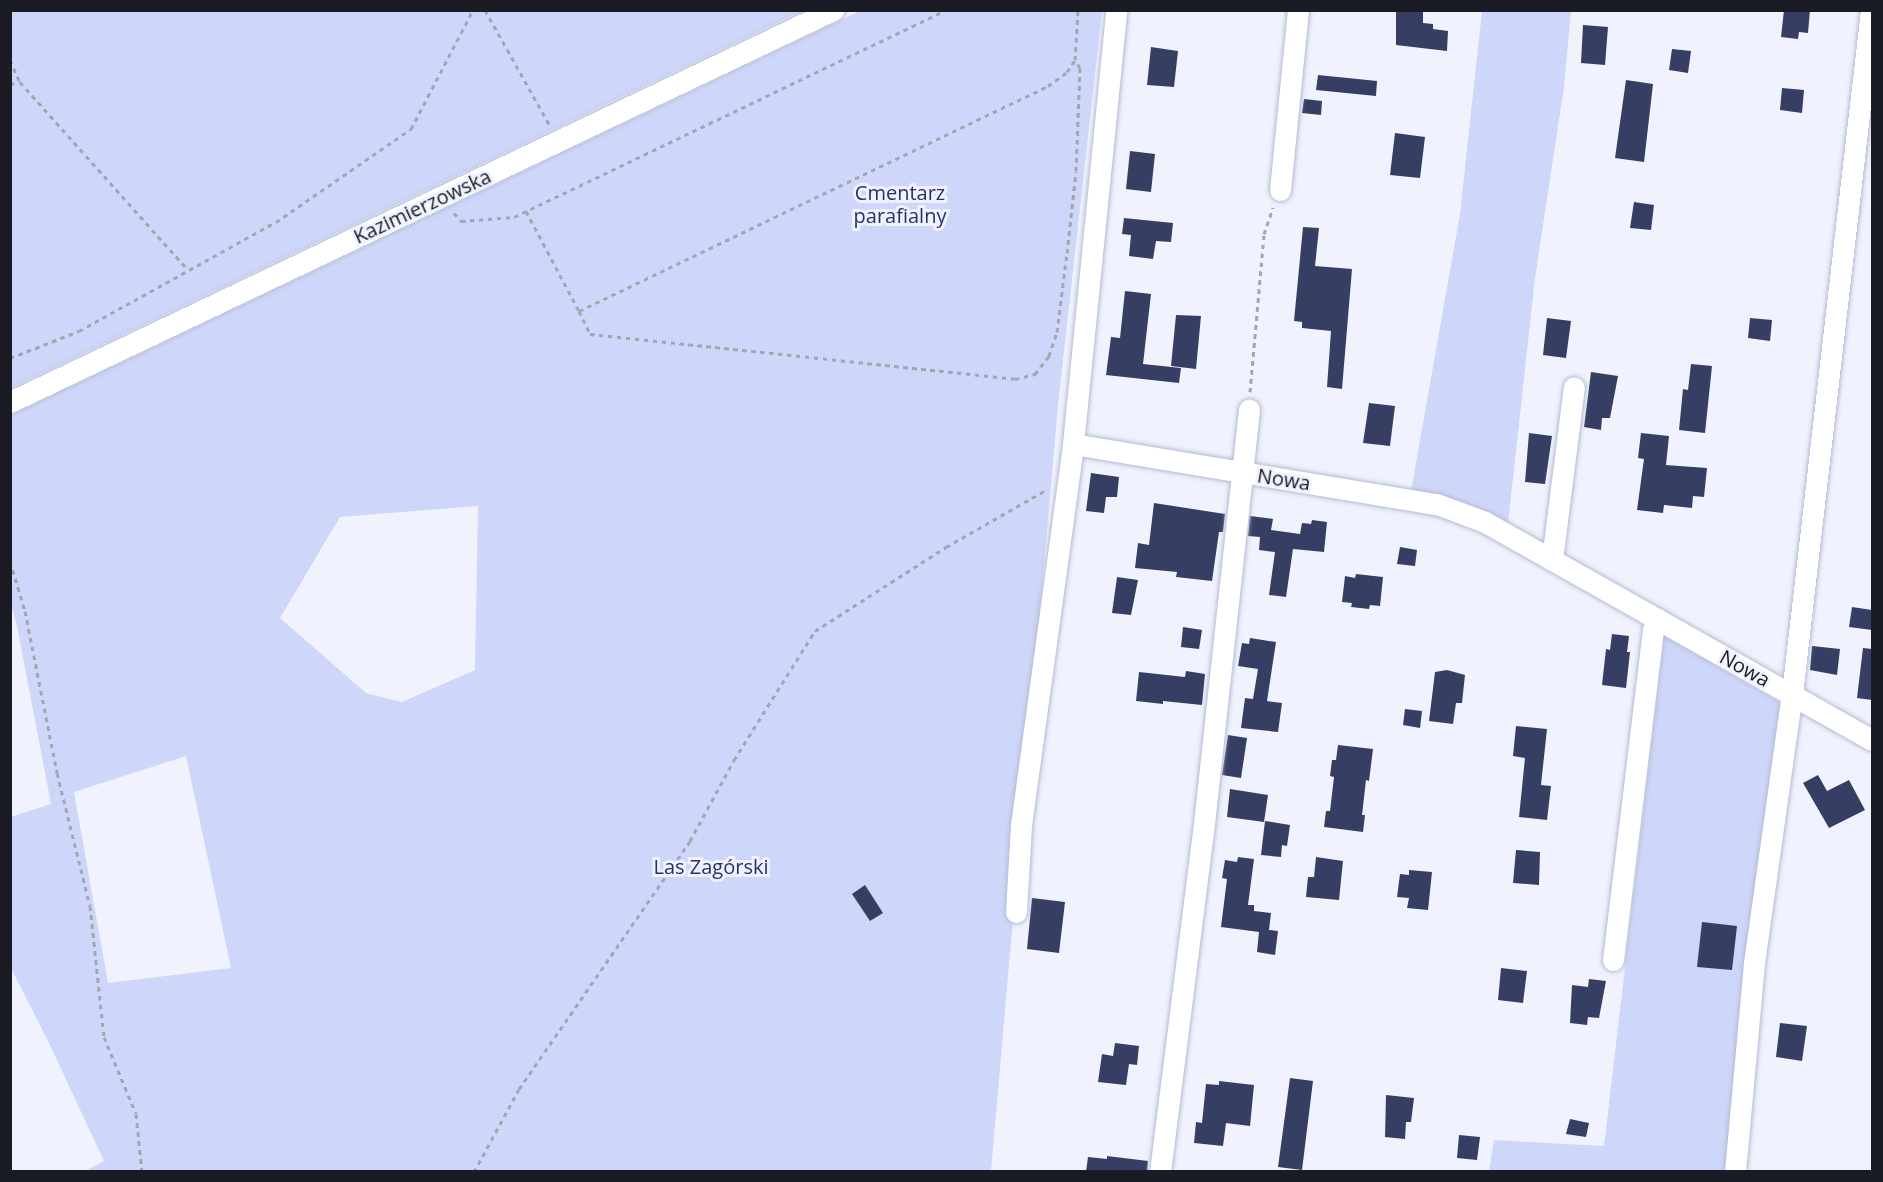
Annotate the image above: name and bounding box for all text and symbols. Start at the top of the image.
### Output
street label: Kazimierzowska [349,164,495,248]
park label: Cmentarz parafialny [854,181,946,228]
street label: Nowa [1256,463,1312,495]
street label: Nowa [1716,644,1774,692]
park label: Las Zagórski [654,854,768,878]

